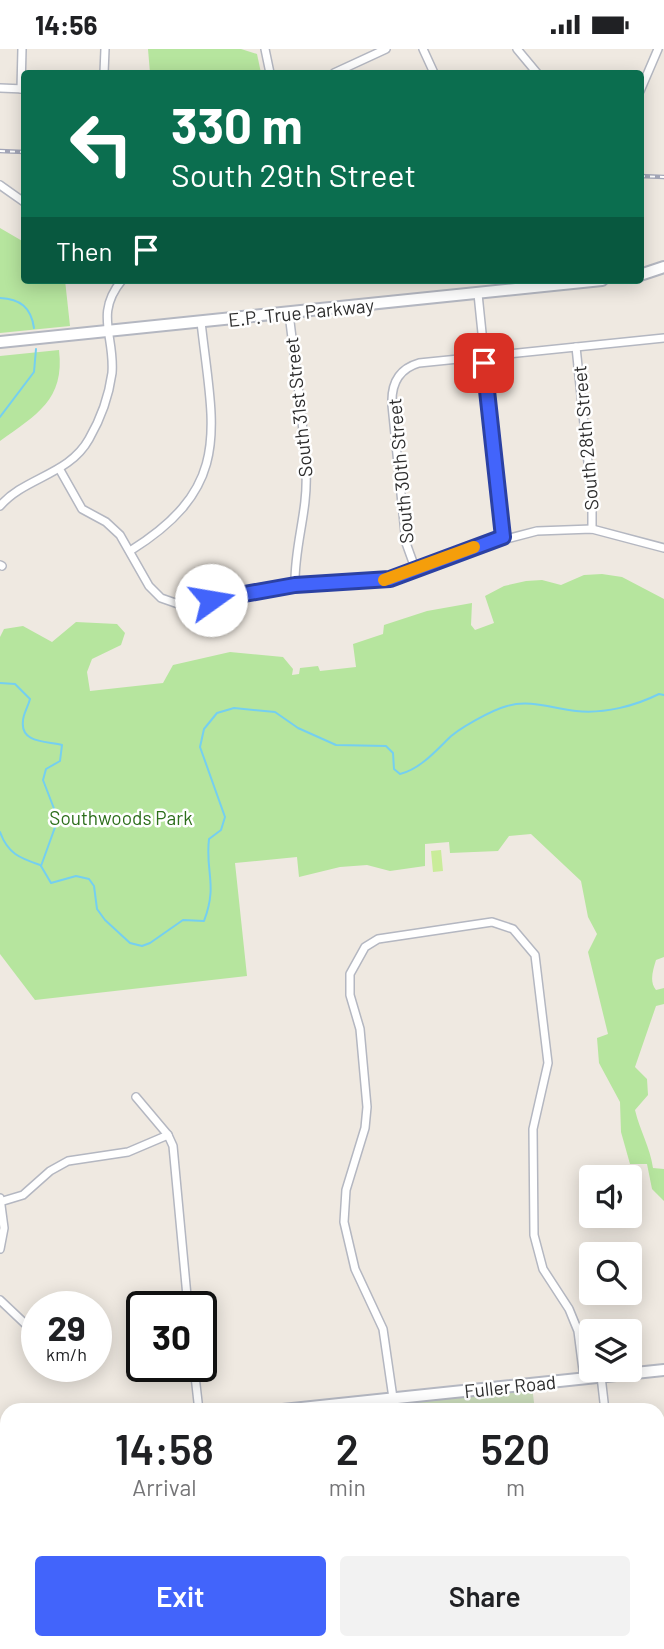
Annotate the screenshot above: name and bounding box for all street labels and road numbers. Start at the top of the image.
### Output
street label: E.P. True Parkway [227,293,375,331]
street label: South 31st Street [279,336,317,478]
street label: South 28th Street [567,365,603,511]
street label: South 30th Street [382,397,418,545]
street label: Fuller Road [463,1370,557,1402]

